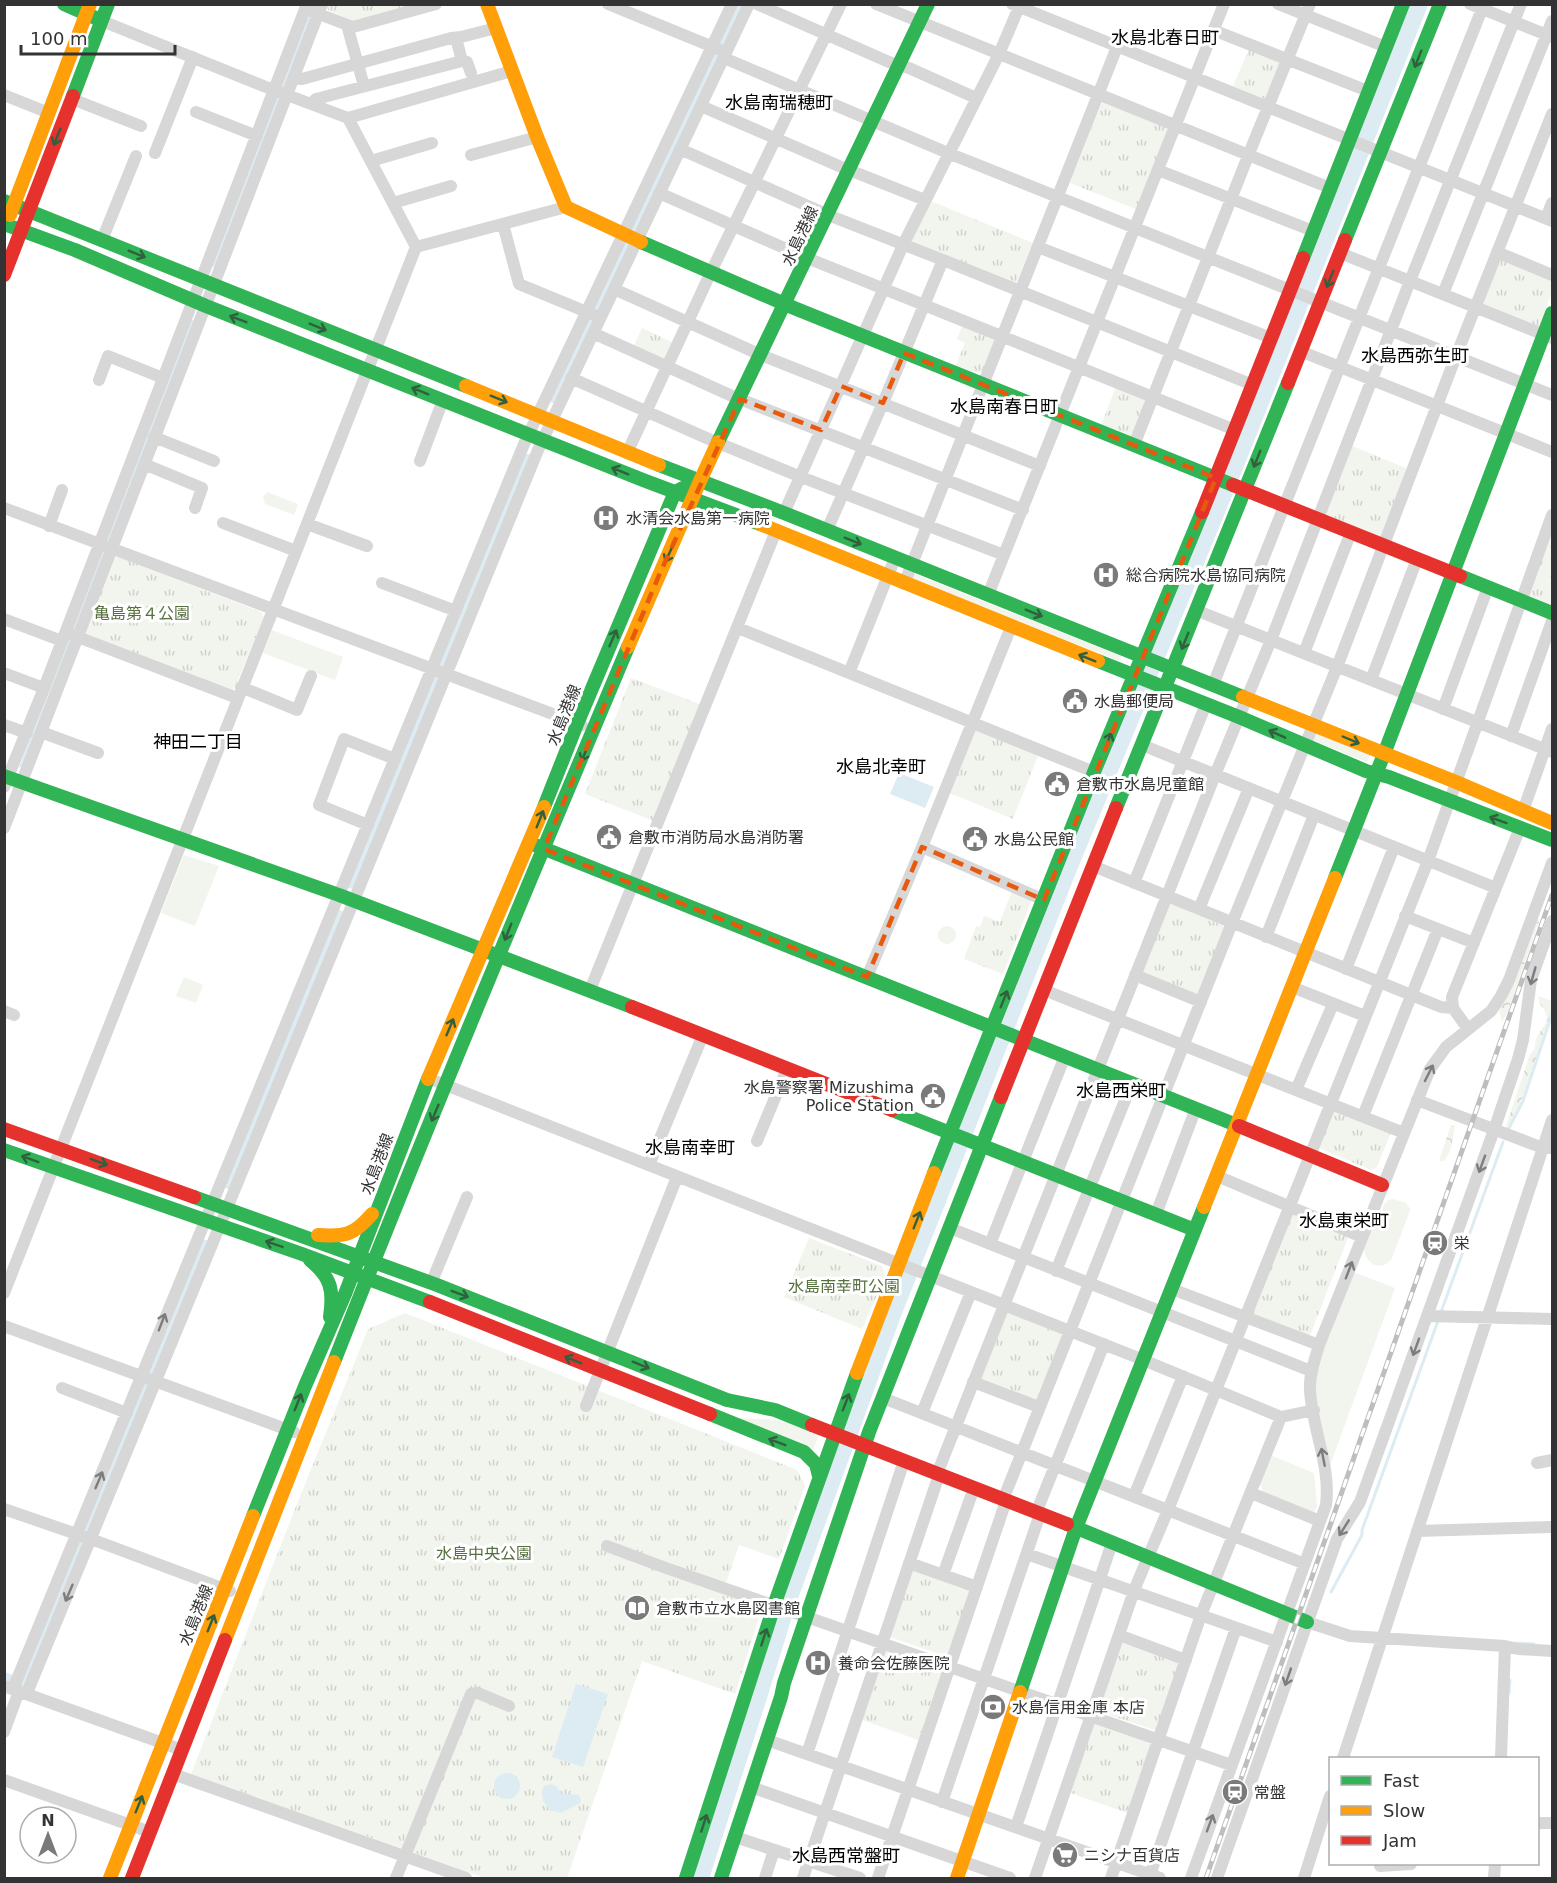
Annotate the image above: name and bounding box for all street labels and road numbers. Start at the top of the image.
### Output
street label: 水島港線 [778,203,822,269]
street label: 水島港線 [543,682,585,748]
street label: 水島港線 [357,1131,397,1197]
street label: 水島港線 [175,1582,217,1648]

